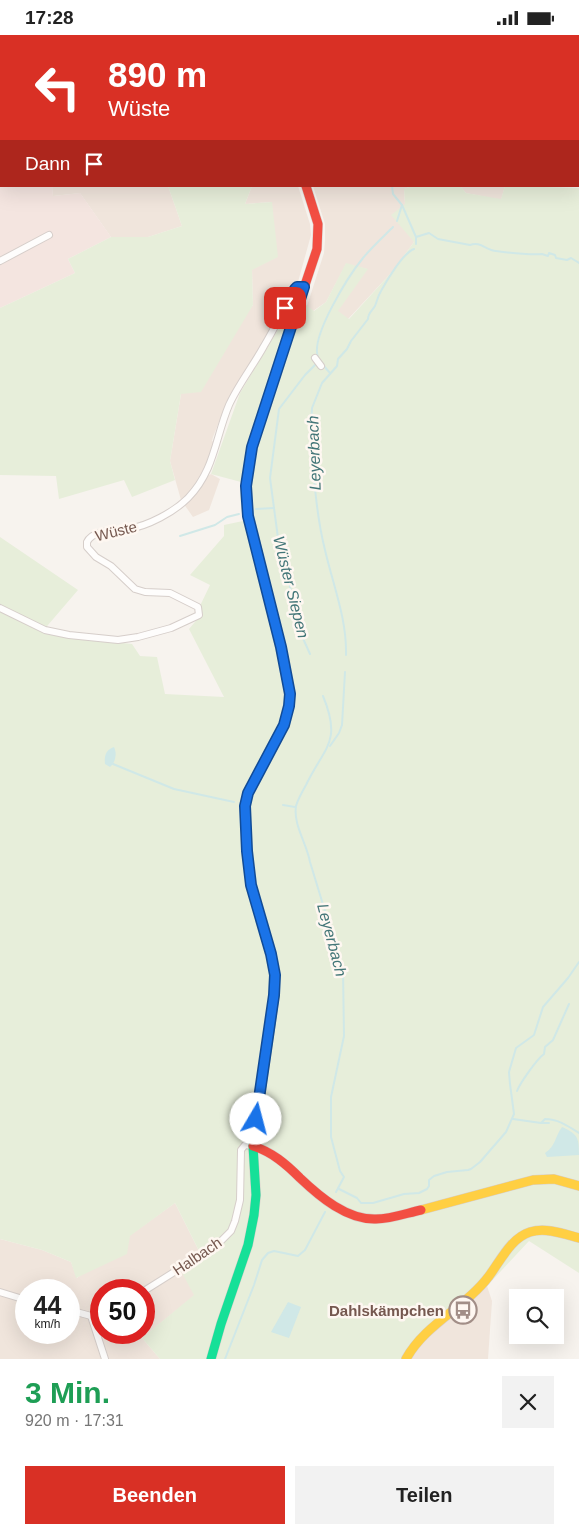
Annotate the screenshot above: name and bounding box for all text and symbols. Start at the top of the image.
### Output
text: 17:28 [25,7,74,28]
icon: left [25,55,90,120]
text: 890 m [108,55,207,94]
text: Wüste [108,96,170,121]
icon: arrive [80,150,108,178]
text: Dann [25,153,70,174]
pin [264,287,306,329]
icon: arrive [271,294,299,322]
water label: Leyerbach [304,415,324,491]
street label: Wüste [93,518,139,544]
water label: Wüster Siepen [270,534,312,640]
water label: Leyerbach [314,902,350,978]
position arrow [229,1092,281,1144]
street label: Halbach [169,1234,225,1278]
speed limit sign: 50 [90,1279,155,1344]
map controls [509,1289,564,1344]
button: search [509,1289,564,1344]
text: 44 [34,1291,61,1319]
bus stop icon: Dahlskämpchen [448,1295,478,1325]
place label: Dahlskämpchen [329,1302,444,1319]
text: km/h [34,1317,61,1331]
text: 3 Min. [25,1376,110,1409]
button: close [502,1376,554,1428]
text: 920 m · 17:31 [25,1412,124,1429]
button: Beenden [25,1466,285,1524]
button: Teilen [295,1466,554,1524]

